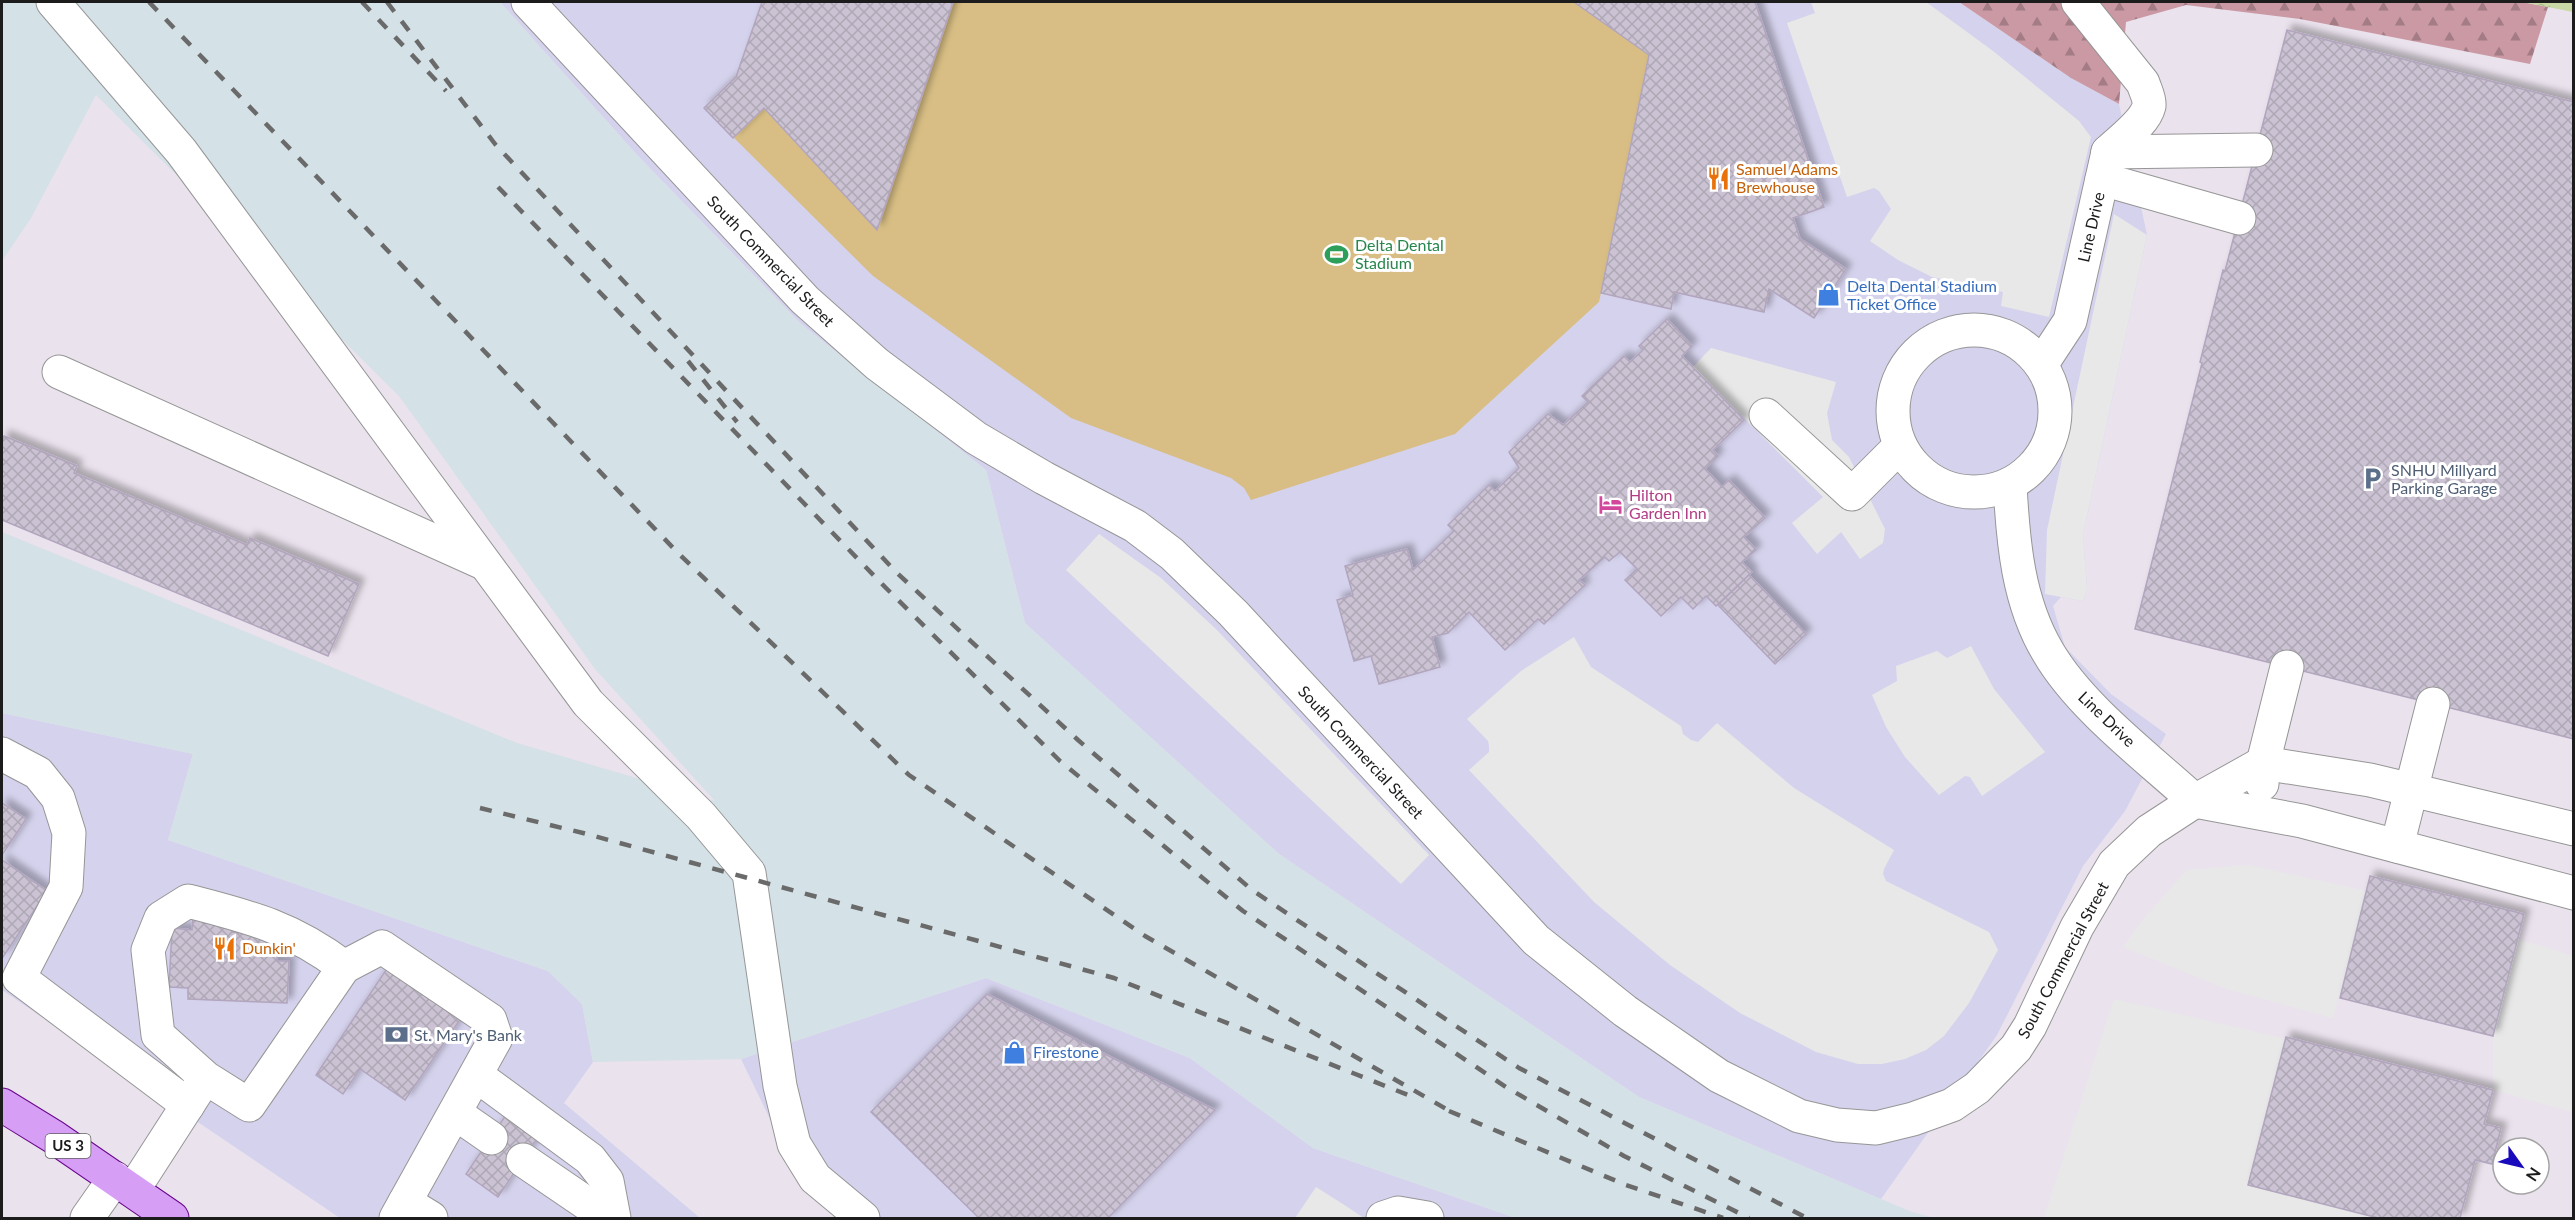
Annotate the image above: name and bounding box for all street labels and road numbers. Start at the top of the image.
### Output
street label: Line Drive [2073,190,2108,264]
street label: South Commercial Street [704,191,839,330]
street label: South Commercial Street [1295,681,1428,822]
street label: Line Drive [2075,687,2140,750]
street label: South Commercial Street [2013,878,2112,1041]
road number: US 3 [46,1134,90,1158]

